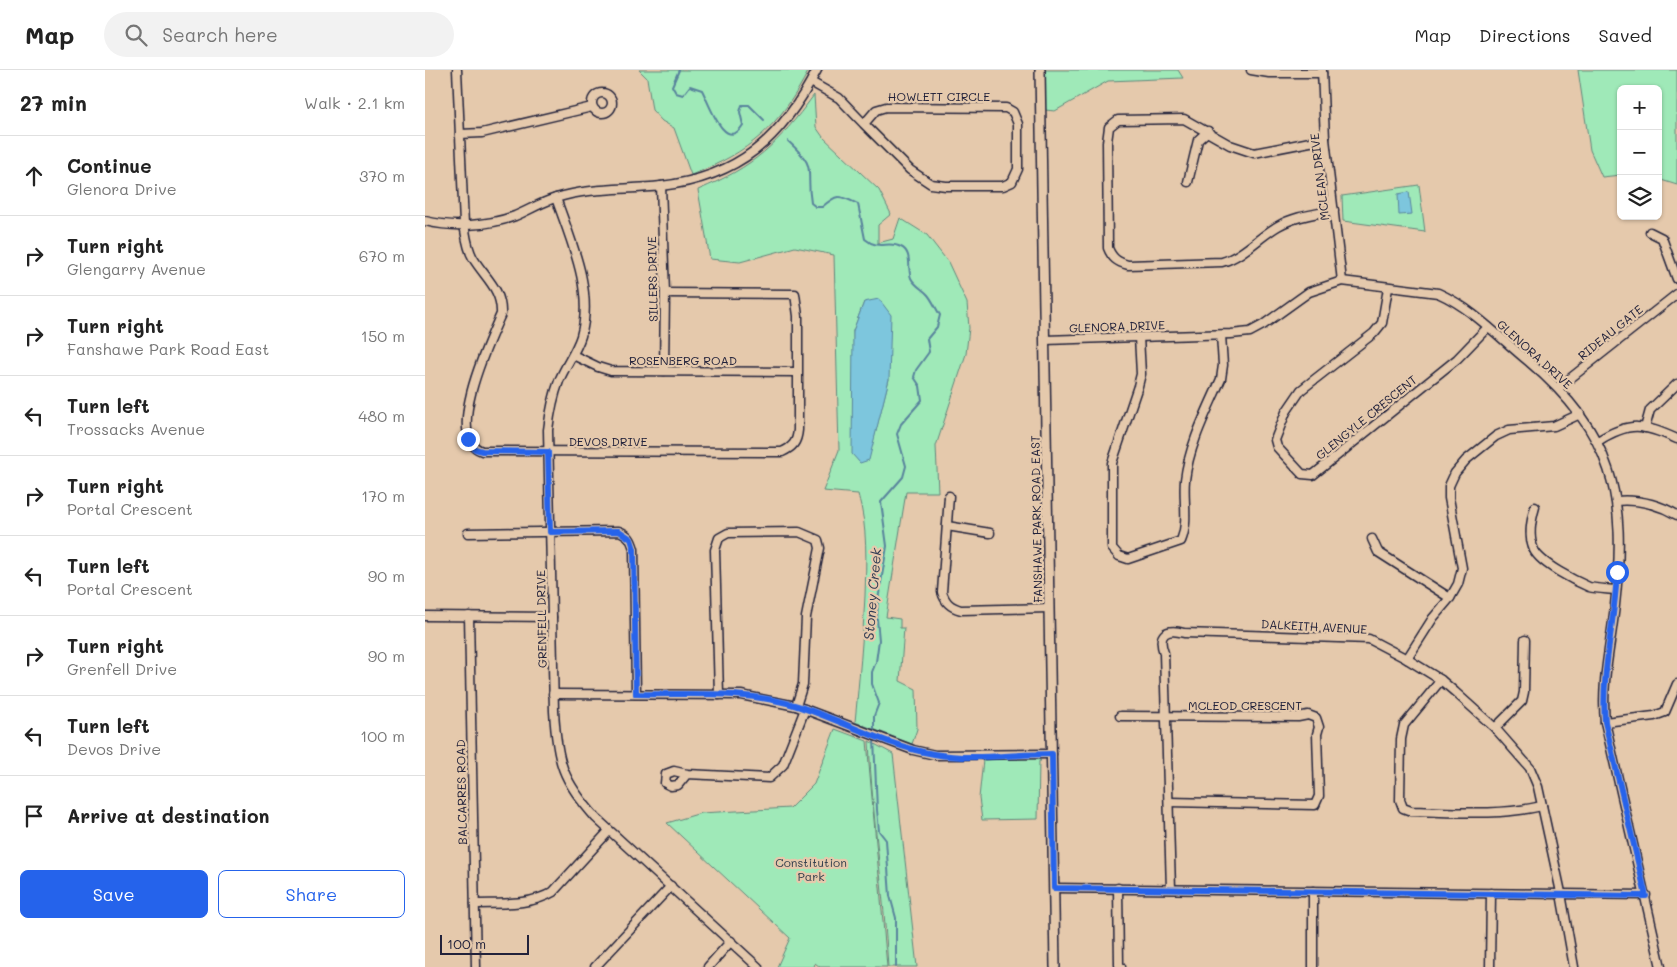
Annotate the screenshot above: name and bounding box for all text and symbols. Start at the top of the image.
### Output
search box [104,12,454,57]
text: Map [25,19,74,50]
icon: search [122,21,150,49]
text: Search here [162,22,278,47]
text: Map [1414,23,1451,47]
text: Directions [1479,23,1571,47]
text: Saved [1599,23,1652,47]
map controls [1617,85,1662,220]
button: + [1617,85,1662,130]
street label: HOWLETT CIRCLE [888,88,990,104]
text: 27 min [20,89,87,116]
text: Walk · 2.1 km [304,92,405,113]
button: − [1617,130,1662,175]
street label: MCLEAN DRIVE [1306,132,1332,222]
text: Continue [67,153,152,178]
icon: ahead [20,162,48,190]
text: 370 m [359,165,405,186]
button: layers [1617,175,1662,220]
text: Glenora Drive [67,178,177,199]
text: Turn right [67,233,164,258]
street label: SILLERS DRIVE [643,236,661,322]
icon: right [20,242,48,270]
text: 670 m [359,245,405,266]
text: Glengarry Avenue [67,258,206,279]
street label: RIDEAU GATE [1574,301,1646,363]
text: Turn right [67,313,164,338]
street label: GLENORA DRIVE [1069,316,1165,336]
street label: GLENORA DRIVE [1494,316,1576,392]
icon: right [20,322,48,350]
text: 150 m [361,325,405,346]
text: Fanshawe Park Road East [67,338,269,359]
street label: ROSENBERG ROAD [629,352,737,368]
street label: GLENGYLE CRESCENT [1312,371,1420,463]
text: Turn left [67,393,150,418]
icon: left [20,402,48,430]
text: 480 m [358,405,405,426]
text: Trossacks Avenue [67,418,205,439]
route end [457,428,480,451]
street label: DEVOS DRIVE [569,433,647,449]
street label: FANSHAWE PARK ROAD EAST [1027,435,1045,603]
text: Turn right [67,473,164,498]
icon: right [20,482,48,510]
text: 170 m [361,485,405,506]
text: Portal Crescent [67,498,193,519]
water label: Stoney Creek [859,547,886,641]
text: Turn left [67,553,150,578]
route start [1606,561,1629,584]
icon: left [20,562,48,590]
text: 90 m [368,565,405,586]
street label: GRENFELL DRIVE [532,570,550,668]
text: Portal Crescent [67,578,193,599]
street label: DALKEITH AVENUE [1261,615,1368,637]
text: Turn right [67,633,164,658]
icon: right [20,642,48,670]
text: 90 m [368,645,405,666]
text: Grenfell Drive [67,658,177,679]
street label: MCLEOD CRESCENT [1188,697,1302,713]
text: Turn left [67,713,150,738]
icon: left [20,722,48,750]
text: 100 m [360,725,405,746]
text: Devos Drive [67,738,161,759]
street label: BALCARRES ROAD [452,739,470,845]
icon: arrive [20,802,48,830]
text: Arrive at destination [67,803,270,828]
park label: Constitution Park [775,854,847,884]
button: Save [20,870,208,918]
button: Share [218,870,405,918]
scale bar [440,932,529,955]
text: 100 m [447,934,486,953]

